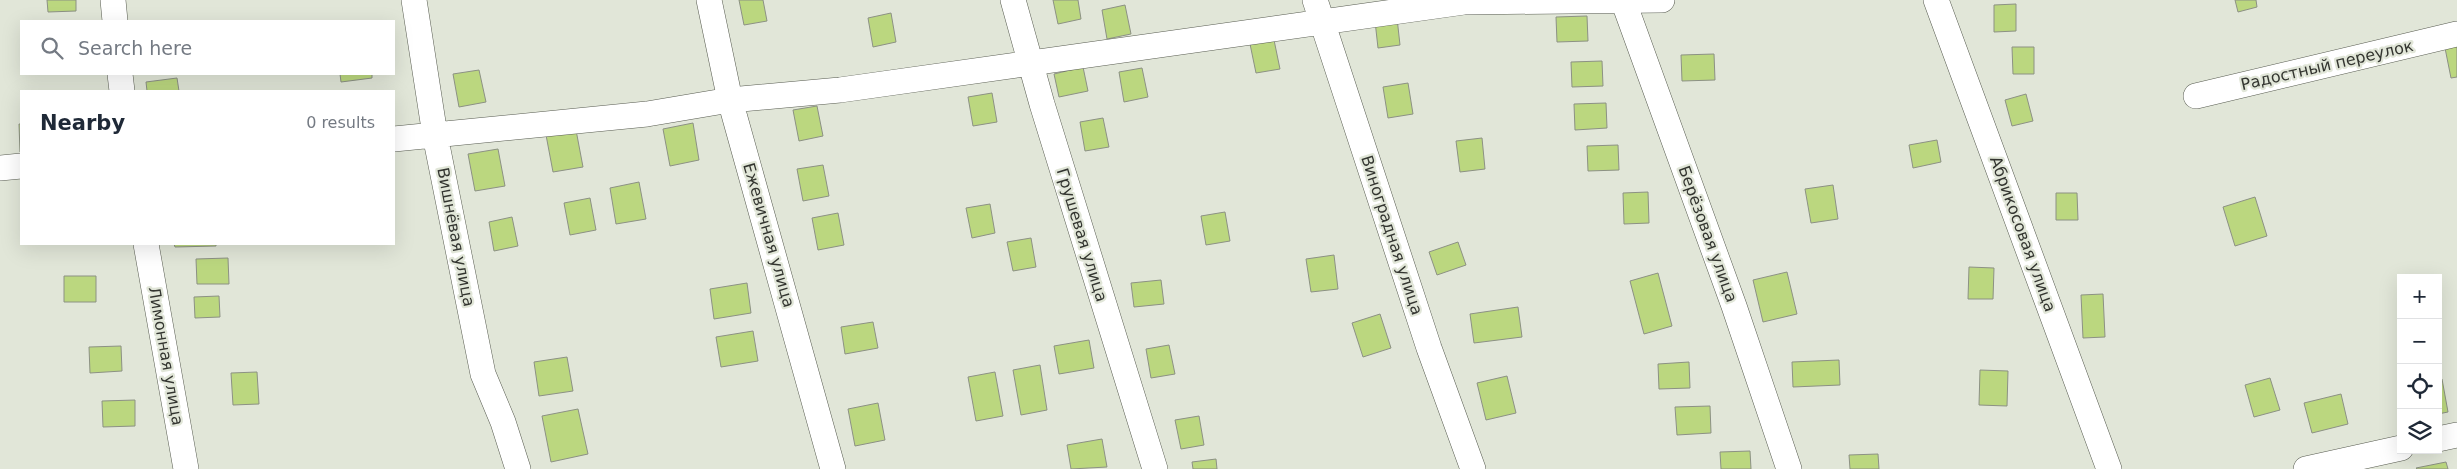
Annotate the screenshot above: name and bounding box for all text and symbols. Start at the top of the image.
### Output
search box [20,20,395,75]
icon: search [38,34,66,62]
street label: Радостный переулок [2239,36,2415,94]
text: Search here [78,37,192,59]
text: Nearby [40,111,125,135]
text: 0 results [306,113,375,132]
street label: Виноградная улица [1357,153,1427,317]
street label: Абрикосовая улица [1986,154,2060,314]
street label: Ежевичная улица [739,161,799,309]
street label: Берёзовая улица [1674,163,1742,305]
street label: Вишнёвая улица [433,166,479,308]
street label: Грушевая улица [1053,166,1111,304]
map controls [2397,274,2442,454]
button: + [2397,274,2442,319]
street label: Лимонная улица [144,285,188,427]
button: − [2397,319,2442,364]
button: locate [2397,364,2442,409]
button: layers [2397,409,2442,454]

